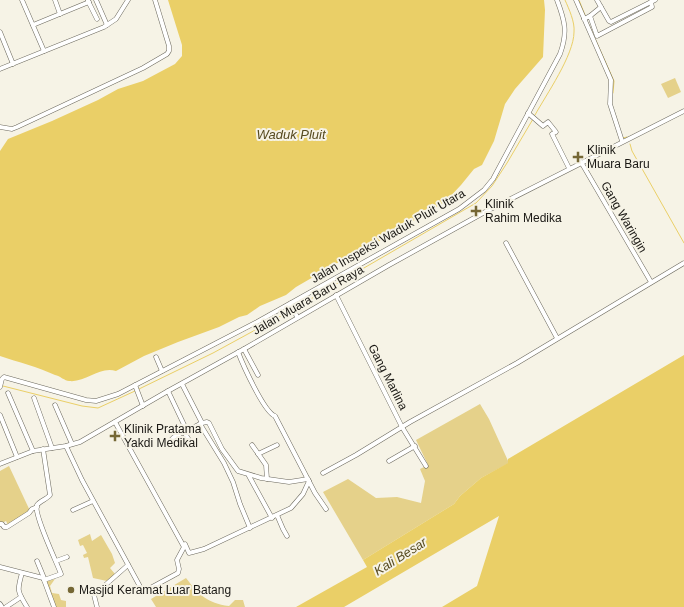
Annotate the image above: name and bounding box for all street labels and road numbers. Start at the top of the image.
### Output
street label: Gang Waringin [598,179,650,255]
street label: Jalan Inspeksi Waduk Pluit Utara [308,186,468,286]
street label: Jalan Muara Baru Raya [250,262,366,338]
street label: Gang Marlina [365,342,411,413]

